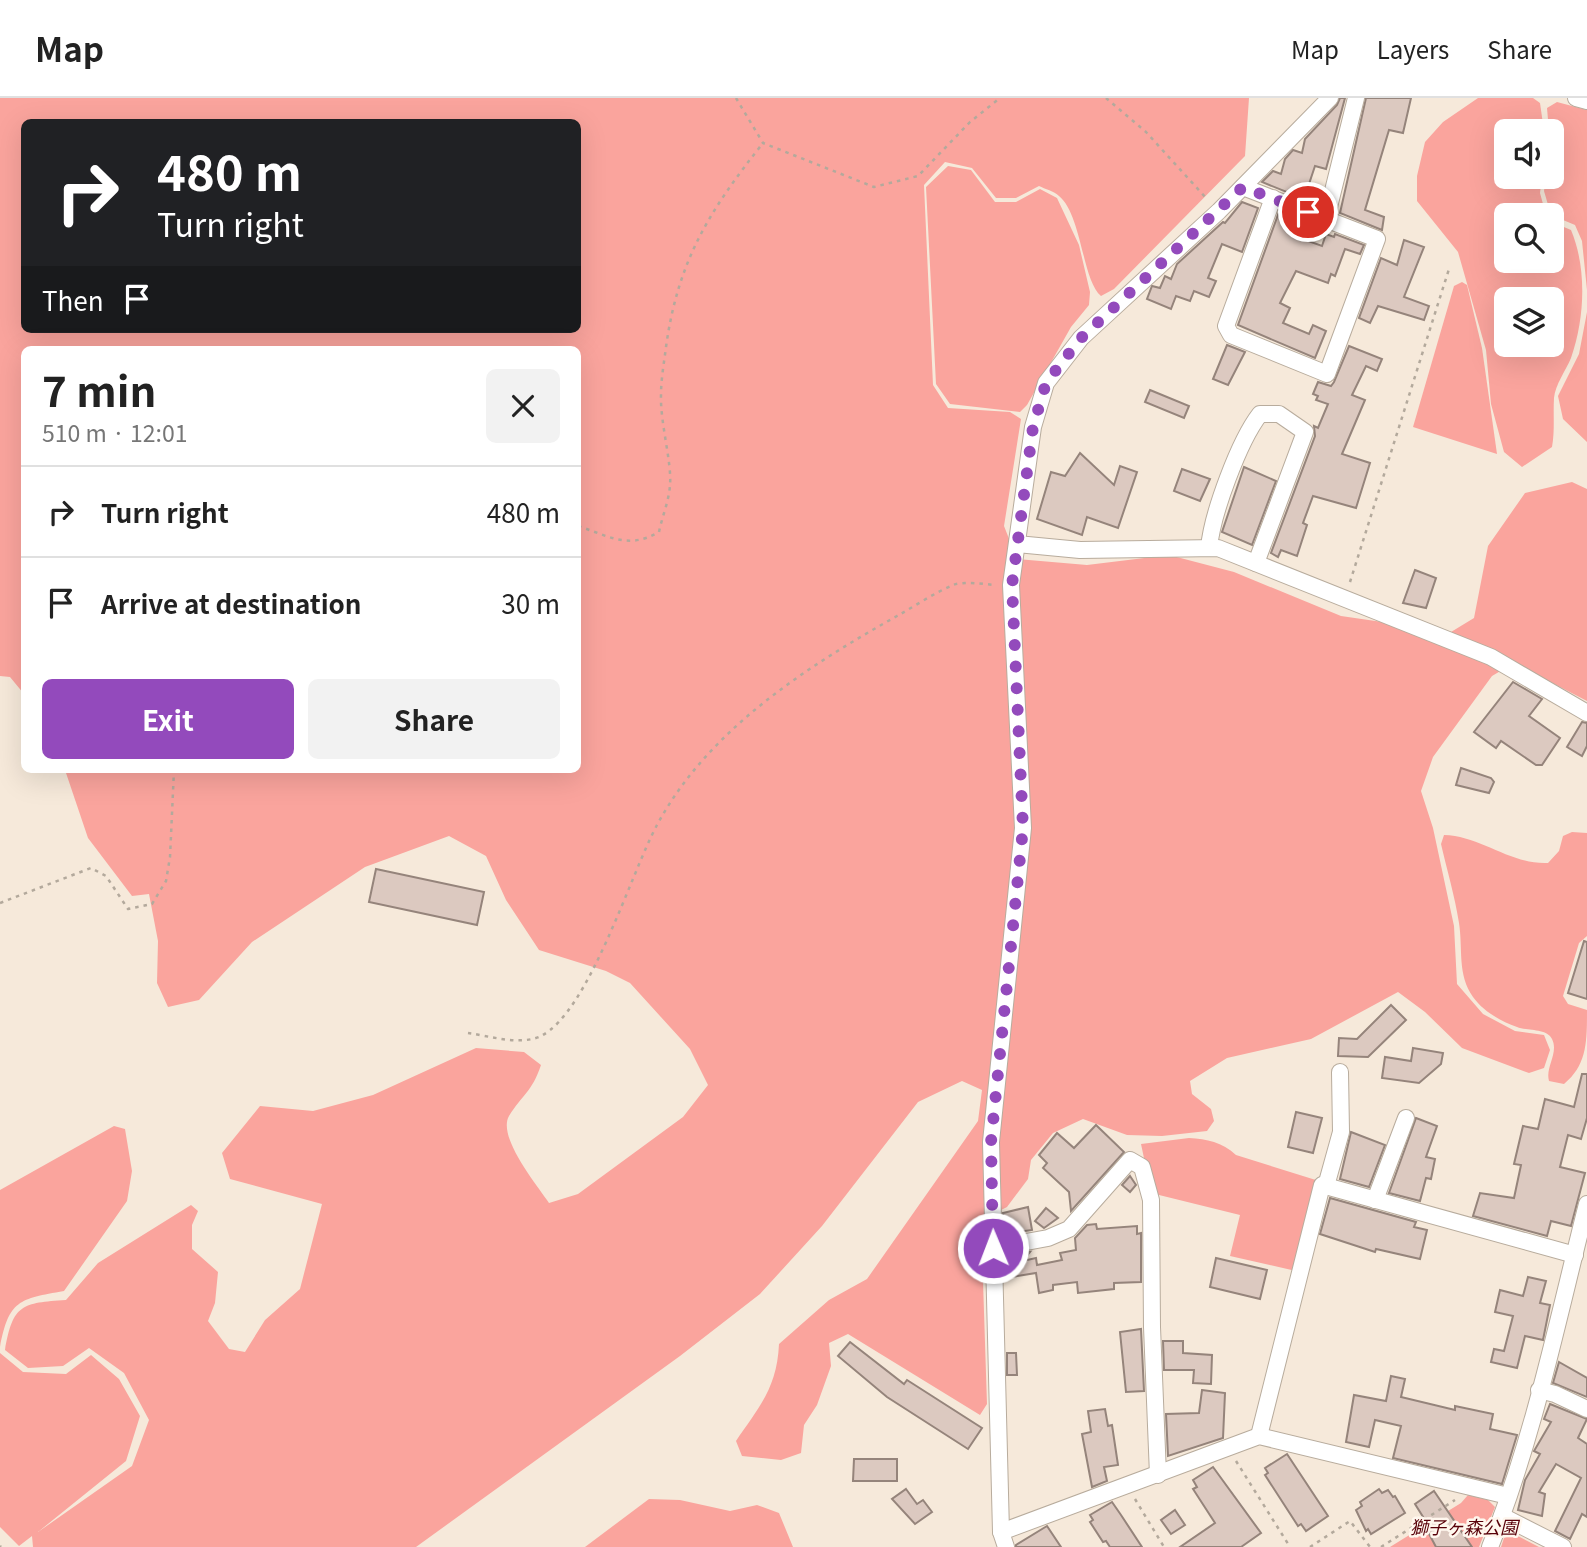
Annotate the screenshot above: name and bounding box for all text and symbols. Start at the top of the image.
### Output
text: Map [35,24,104,72]
text: Map [1291,31,1339,66]
text: Layers [1377,31,1449,66]
text: Share [1487,31,1552,66]
map controls [1494,119,1564,357]
button: sound [1494,119,1564,189]
text: 480 m [157,134,302,205]
icon: right [42,147,133,238]
pin [1278,182,1338,242]
icon: arrive [1289,193,1327,231]
text: Turn right [157,200,304,246]
button: search [1494,203,1564,273]
icon: arrive [118,280,156,318]
text: Then [42,281,104,318]
button: layers [1494,287,1564,357]
text: 7 min [42,358,157,419]
button: close [486,369,560,443]
text: 510 m · 12:01 [42,415,187,449]
icon: right [42,493,80,531]
text: Turn right [101,493,229,530]
text: 480 m [487,493,560,530]
icon: arrive [42,584,80,622]
text: Arrive at destination [101,584,362,621]
text: 30 m [501,584,560,621]
button: Exit [42,679,294,759]
button: Share [308,679,560,759]
position arrow [956,1211,1030,1285]
park label: 獅子ヶ森公園 [1410,1513,1521,1539]

